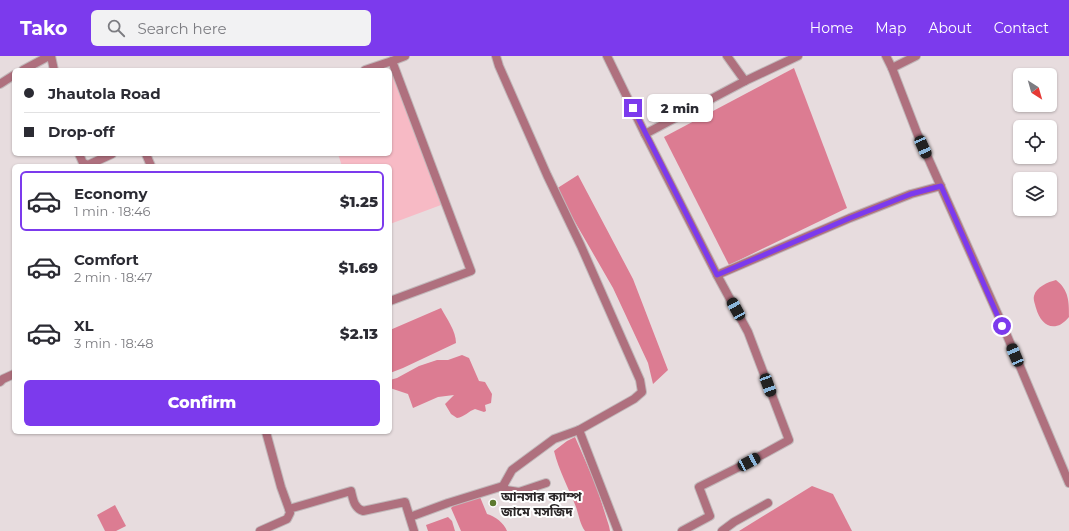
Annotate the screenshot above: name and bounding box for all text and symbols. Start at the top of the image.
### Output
search box [91,10,371,46]
text: Tako [20,17,67,40]
icon: search [105,17,127,39]
text: Search here [137,19,227,38]
text: Home [810,19,853,37]
text: Map [875,19,906,37]
text: About [928,19,972,37]
text: Contact [994,19,1049,37]
north arrow [1013,68,1057,112]
map controls [1013,68,1057,216]
text: Jhautola Road [48,84,161,103]
callout: 2 min [647,94,713,122]
route end [624,99,642,117]
text: 2 min [661,100,699,116]
button: locate [1013,120,1057,164]
text: Drop-off [48,122,115,141]
car [913,134,933,160]
button: layers [1013,172,1057,216]
icon: car [26,183,62,219]
text: Economy [74,184,147,203]
text: $1.25 [340,192,378,211]
text: 1 min · 18:46 [74,203,151,219]
icon: car [26,249,62,285]
text: Comfort [74,250,139,269]
text: $1.69 [339,258,378,277]
text: 2 min · 18:47 [74,269,152,285]
car [725,296,747,322]
icon: car [26,315,62,351]
text: XL [74,316,93,335]
route start [993,317,1011,335]
text: $2.13 [340,324,378,343]
text: 3 min · 18:48 [74,335,154,351]
car [1005,342,1025,368]
car [758,372,778,398]
button: Confirm [24,380,380,426]
car [736,451,762,473]
place label: আনসার ক্যাম্প জামে মসজিদ [500,488,582,519]
marker: আনসার ক্যাম্প জামে মসজিদ [488,498,498,508]

